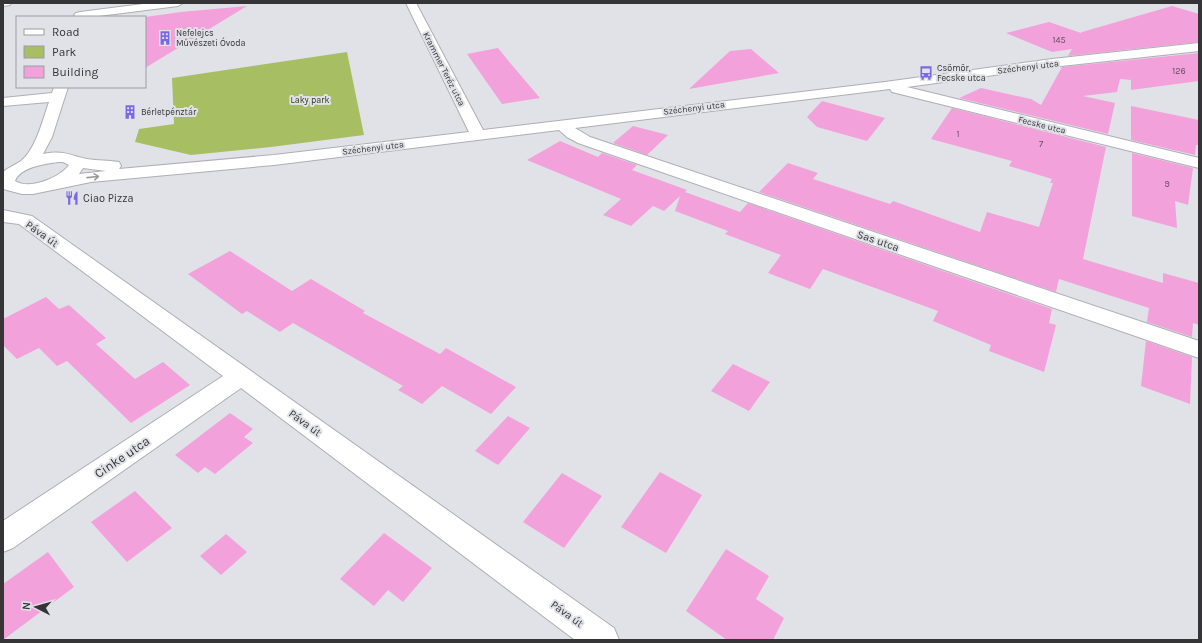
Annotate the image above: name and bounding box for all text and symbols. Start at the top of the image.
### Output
legend [16,16,146,88]
text: Road [52,25,80,39]
place label: Nefelejcs Művészeti Óvoda [176,28,246,48]
building icon: Nefelejcs Művészeti Óvoda [157,30,173,46]
street label: Krammer Teréz utca [421,30,467,108]
house number: 145 [1052,35,1066,45]
text: Park [52,45,77,59]
street label: Széchenyi utca [997,58,1059,76]
place label: Csömör, Fecske utca [937,63,986,83]
text: Building [52,65,99,79]
bus stop icon: Csömör, Fecske utca [918,65,934,81]
house number: 126 [1172,66,1186,76]
park label: Laky park [291,95,329,105]
street label: Széchenyi utca [663,99,725,117]
building icon: Bérletpénztár [122,104,138,120]
place label: Bérletpénztár [141,107,197,117]
street label: Fecske utca [1017,114,1067,136]
house number: 1 [957,129,960,139]
street label: Széchenyi utca [342,139,404,157]
house number: 7 [1039,139,1044,149]
one-way arrow [86,173,99,181]
house number: 9 [1164,179,1170,189]
restaurant icon: Ciao Pizza [64,190,80,206]
place label: Ciao Pizza [83,192,134,205]
street label: Páva út [23,218,61,250]
street label: Sas utca [855,228,901,254]
street label: Páva út [286,407,324,439]
street label: Cinke utca [92,433,152,481]
north arrow [16,587,56,627]
street label: Páva út [548,598,586,630]
text: N [20,601,33,611]

